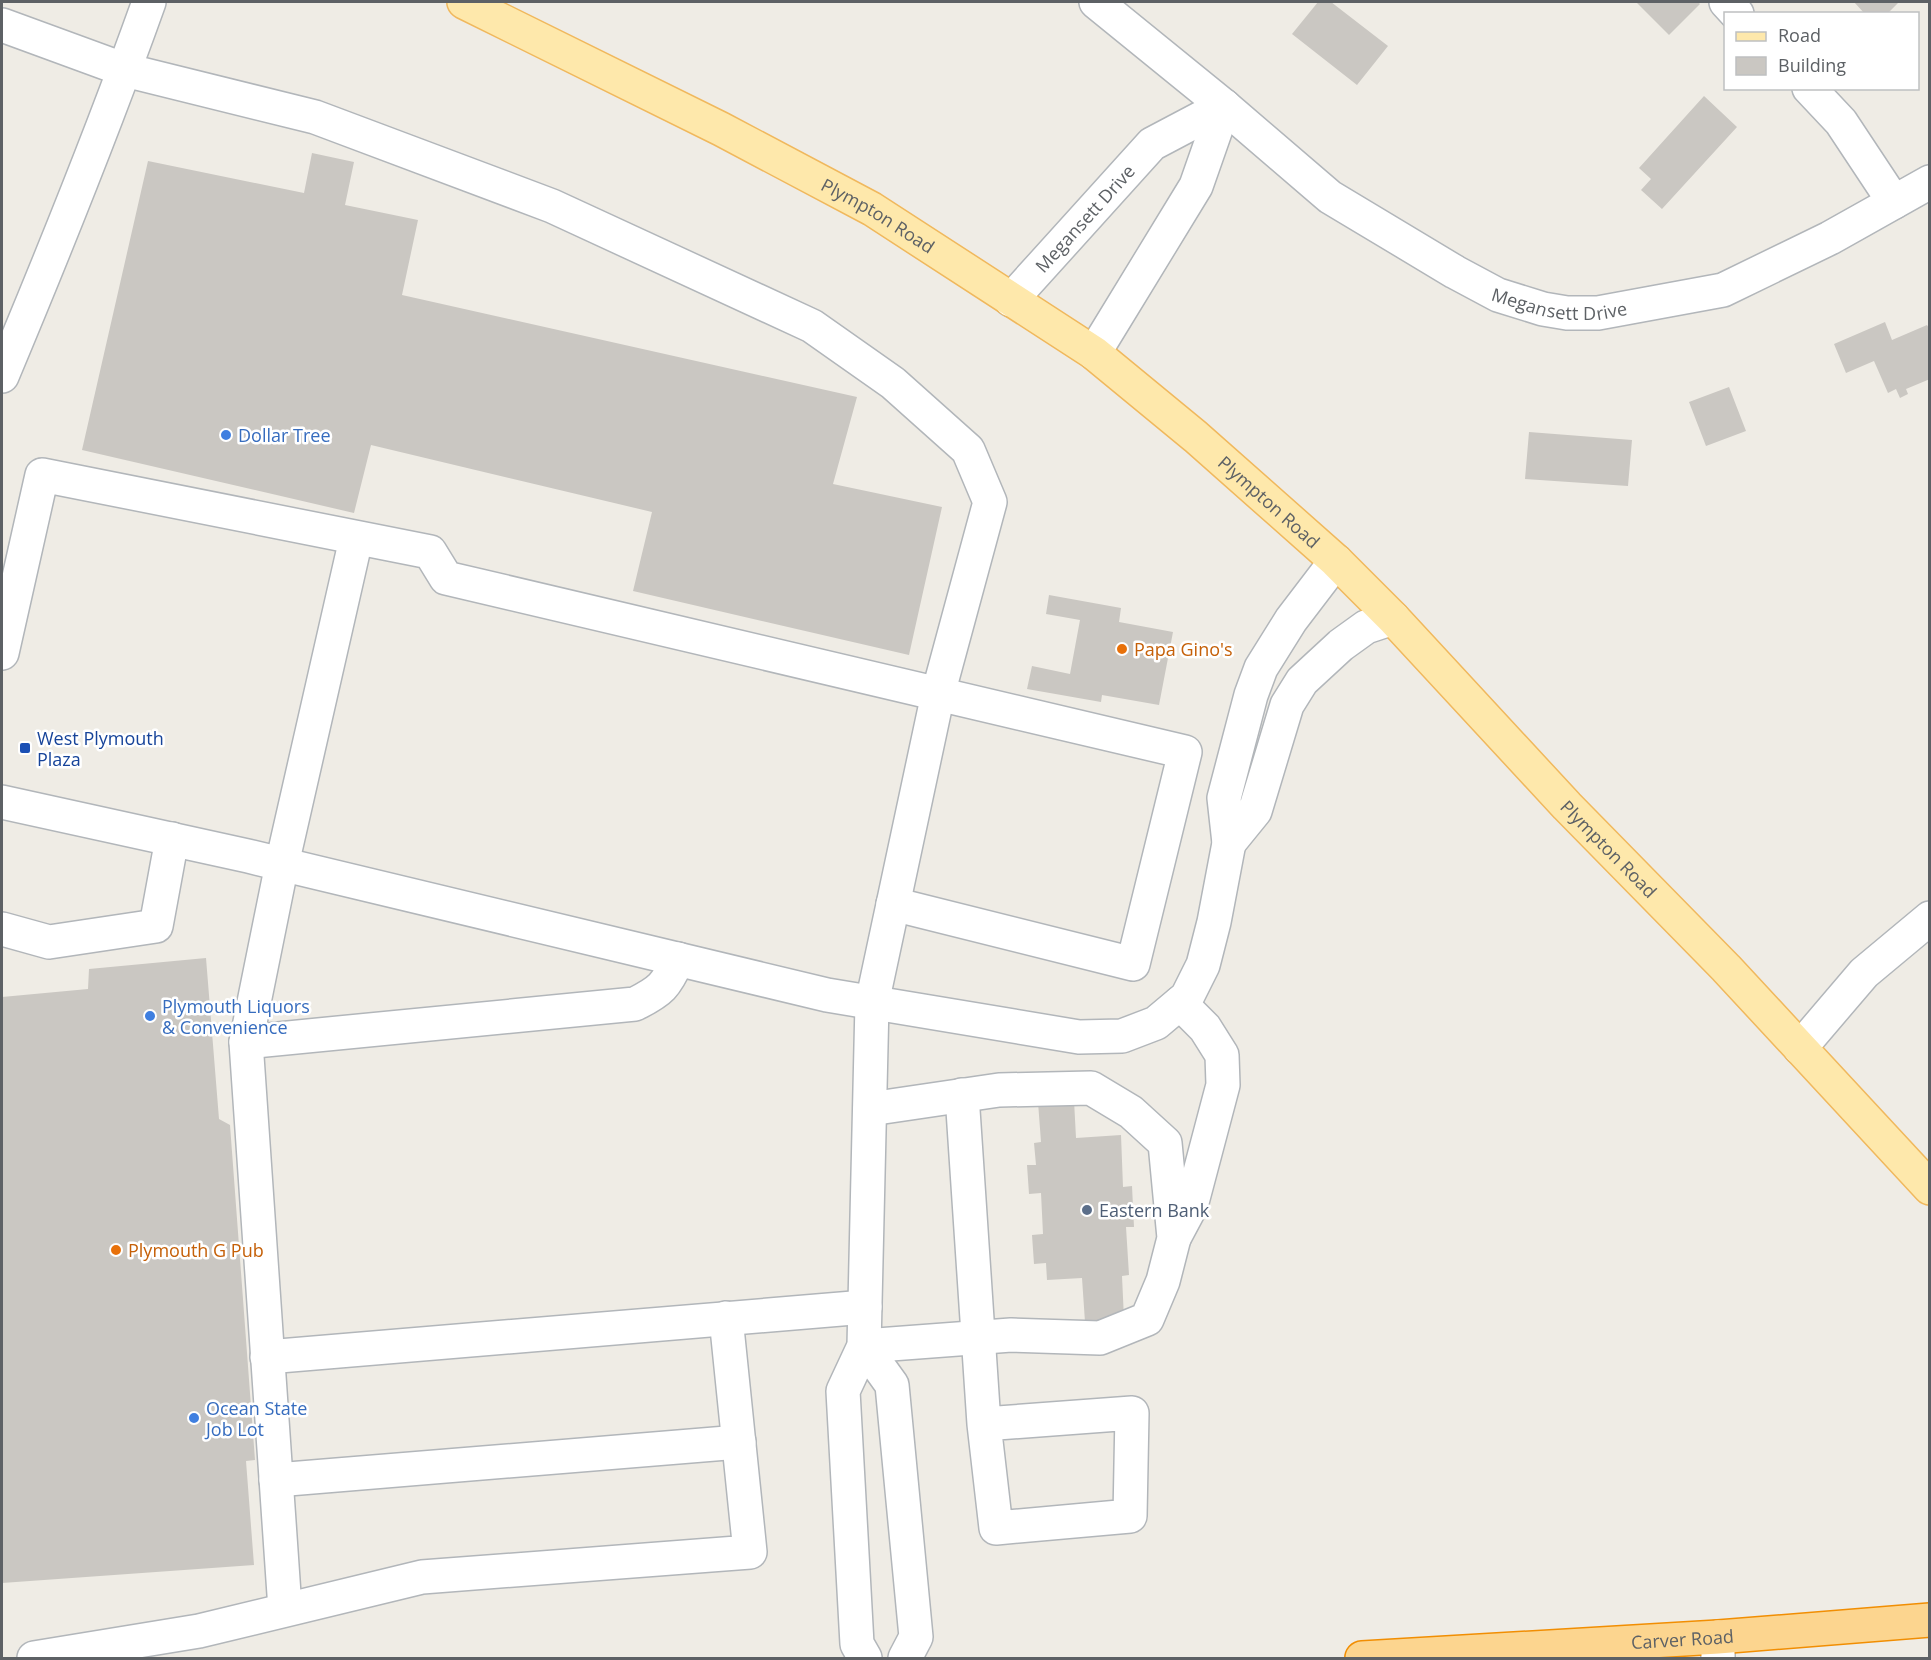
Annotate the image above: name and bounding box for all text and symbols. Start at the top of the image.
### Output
legend [1724,12,1919,90]
text: Road [1778,23,1821,47]
text: Building [1778,53,1846,77]
street label: Megansett Drive [1030,159,1140,277]
street label: Plympton Road [817,172,939,259]
street label: Megansett Drive [1489,282,1629,325]
place label: Dollar Tree [238,423,331,447]
marker: Dollar Tree [219,428,233,442]
street label: Plympton Road [1213,450,1325,553]
place label: Papa Gino's [1134,637,1233,661]
marker: Papa Gino's [1115,642,1129,656]
place label: West Plymouth Plaza [37,726,164,771]
marker: West Plymouth Plaza [18,741,32,755]
street label: Plympton Road [1556,795,1662,903]
place label: Plymouth Liquors & Convenience [162,994,310,1039]
marker: Plymouth Liquors & Convenience [143,1009,157,1023]
place label: Eastern Bank [1099,1198,1210,1222]
marker: Eastern Bank [1080,1203,1094,1217]
place label: Plymouth G Pub [128,1238,264,1262]
marker: Plymouth G Pub [109,1243,123,1257]
place label: Ocean State Job Lot [204,1396,307,1441]
marker: Ocean State Job Lot [187,1411,201,1425]
street label: Carver Road [1630,1624,1735,1654]

